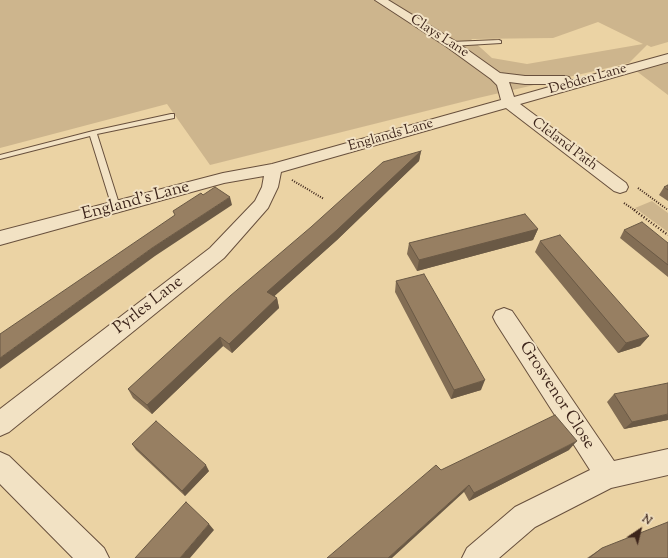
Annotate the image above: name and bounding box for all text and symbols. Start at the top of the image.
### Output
street label: Clays Lane [407,12,471,62]
street label: Debden Lane [547,61,629,99]
street label: Cleland Path [528,115,600,175]
street label: Englands Lane [346,116,436,156]
street label: England's Lane [80,178,192,226]
street label: Pyrles Lane [110,272,188,340]
street label: Grosvenor Close [514,338,598,454]
north arrow [620,510,660,550]
text: N [639,511,655,529]

